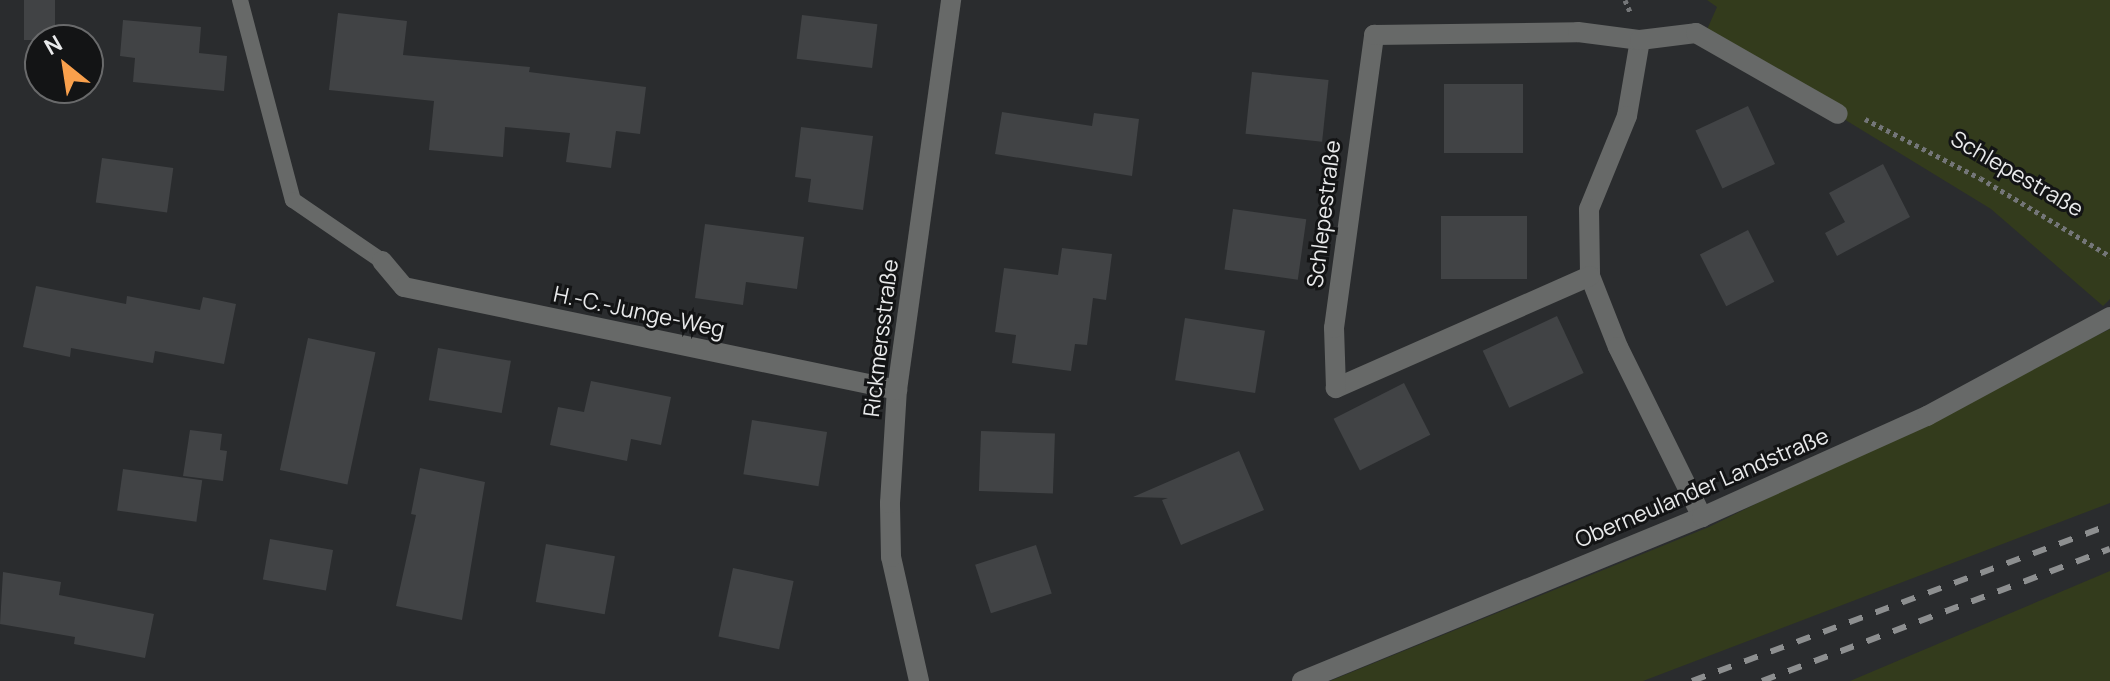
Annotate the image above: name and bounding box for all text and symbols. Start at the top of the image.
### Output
north arrow [24,24,104,104]
text: N [39,28,67,62]
street label: Schlepestraße [1946,125,2088,223]
street label: Schlepestraße [1302,139,1346,289]
street label: Rickmersstraße [858,258,904,418]
street label: H.-C.-Junge-Weg [551,281,727,343]
street label: Oberneulander Landstraße [1571,423,1833,553]

